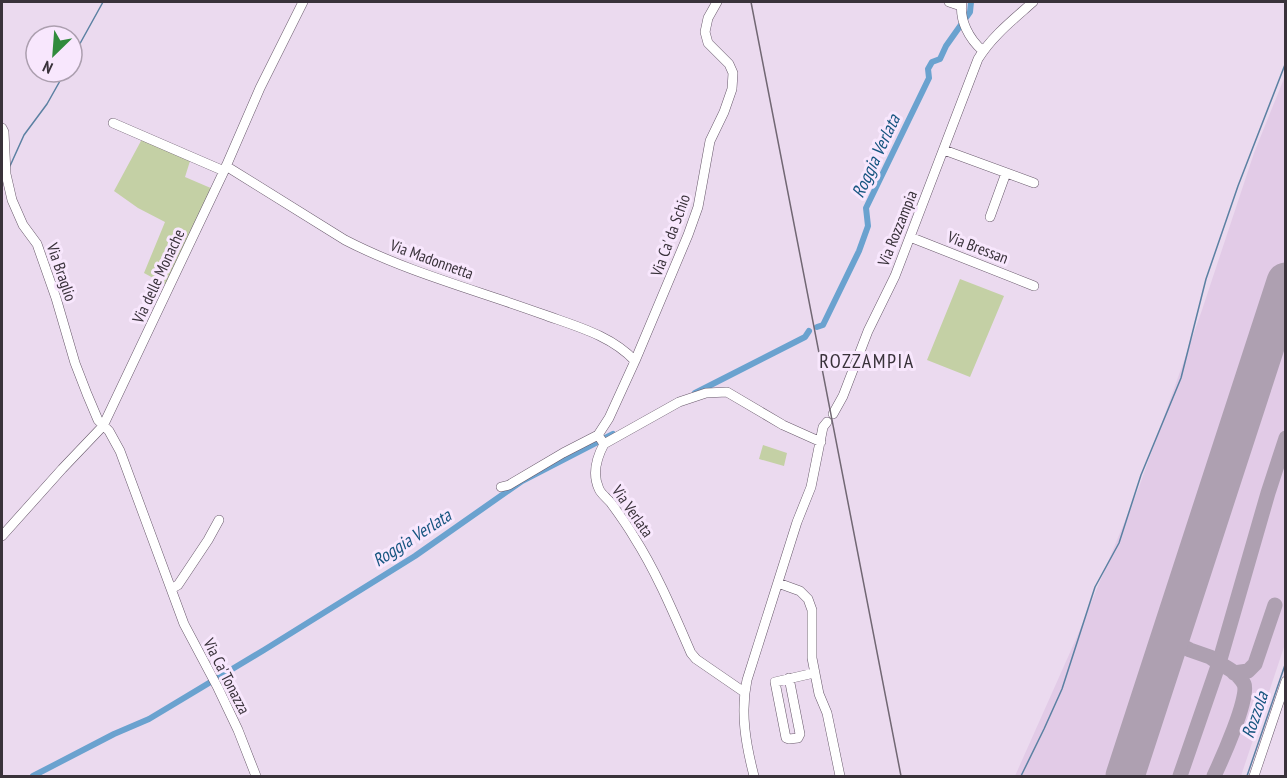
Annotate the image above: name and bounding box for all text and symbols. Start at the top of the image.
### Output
north arrow [24,24,84,84]
text: N [40,57,56,78]
water label: Roggia Verlata [846,110,905,201]
street label: Via Rozzampia [872,187,921,270]
street label: Via Ca' da Schio [646,191,694,280]
street label: Via delle Monache [127,226,189,327]
street label: Via Bressan [944,226,1011,268]
street label: Via Madonnetta [387,234,476,283]
street label: Via Braglio [42,239,81,304]
district label: ROZZAMPIA [819,348,915,374]
street label: Via Verlata [607,480,658,541]
water label: Roggia Verlata [368,503,456,571]
street label: Via Ca' Tonazza [199,634,255,717]
water label: Rozzola [1236,688,1273,741]

